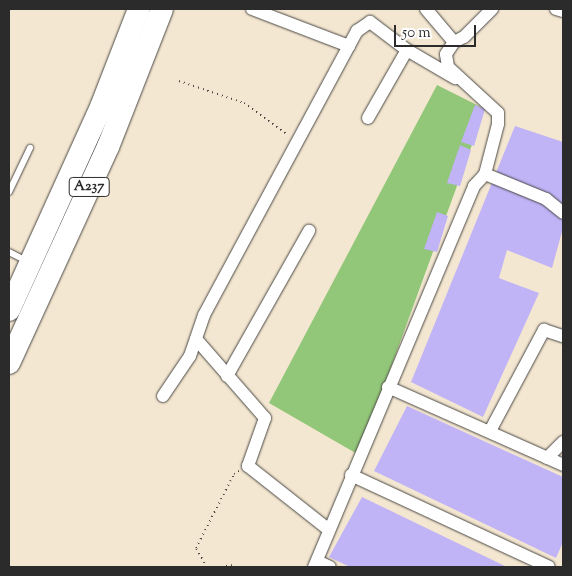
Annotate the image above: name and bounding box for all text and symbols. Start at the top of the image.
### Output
scale bar [397,15,480,47]
text: 50 m [402,23,431,44]
road number: A237 [68,176,110,198]

